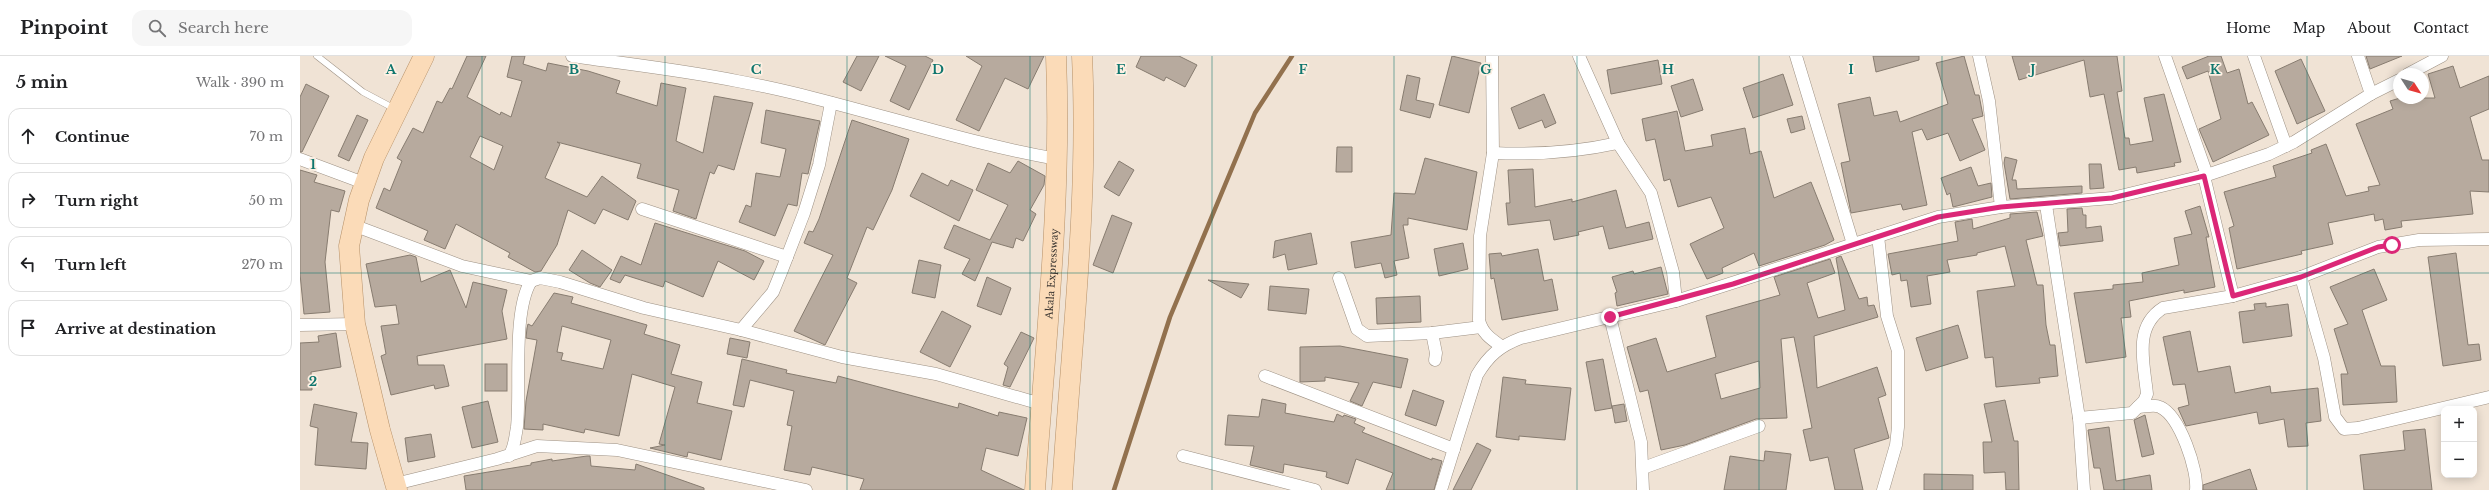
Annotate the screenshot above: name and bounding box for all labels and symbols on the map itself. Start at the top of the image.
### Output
text: A [385,61,397,78]
text: B [569,61,579,78]
text: C [751,61,762,78]
text: D [932,61,944,78]
text: E [1116,61,1126,78]
text: F [1299,61,1308,78]
text: G [1480,61,1492,78]
text: H [1662,61,1674,78]
text: I [1848,61,1854,78]
text: J [2027,61,2036,78]
text: K [2210,61,2221,78]
north arrow [2393,68,2429,104]
text: 1 [310,156,316,173]
street label: Akala Expressway [1042,227,1061,320]
route start [2383,236,2401,254]
route end [1601,308,1619,326]
text: 2 [309,373,317,390]

